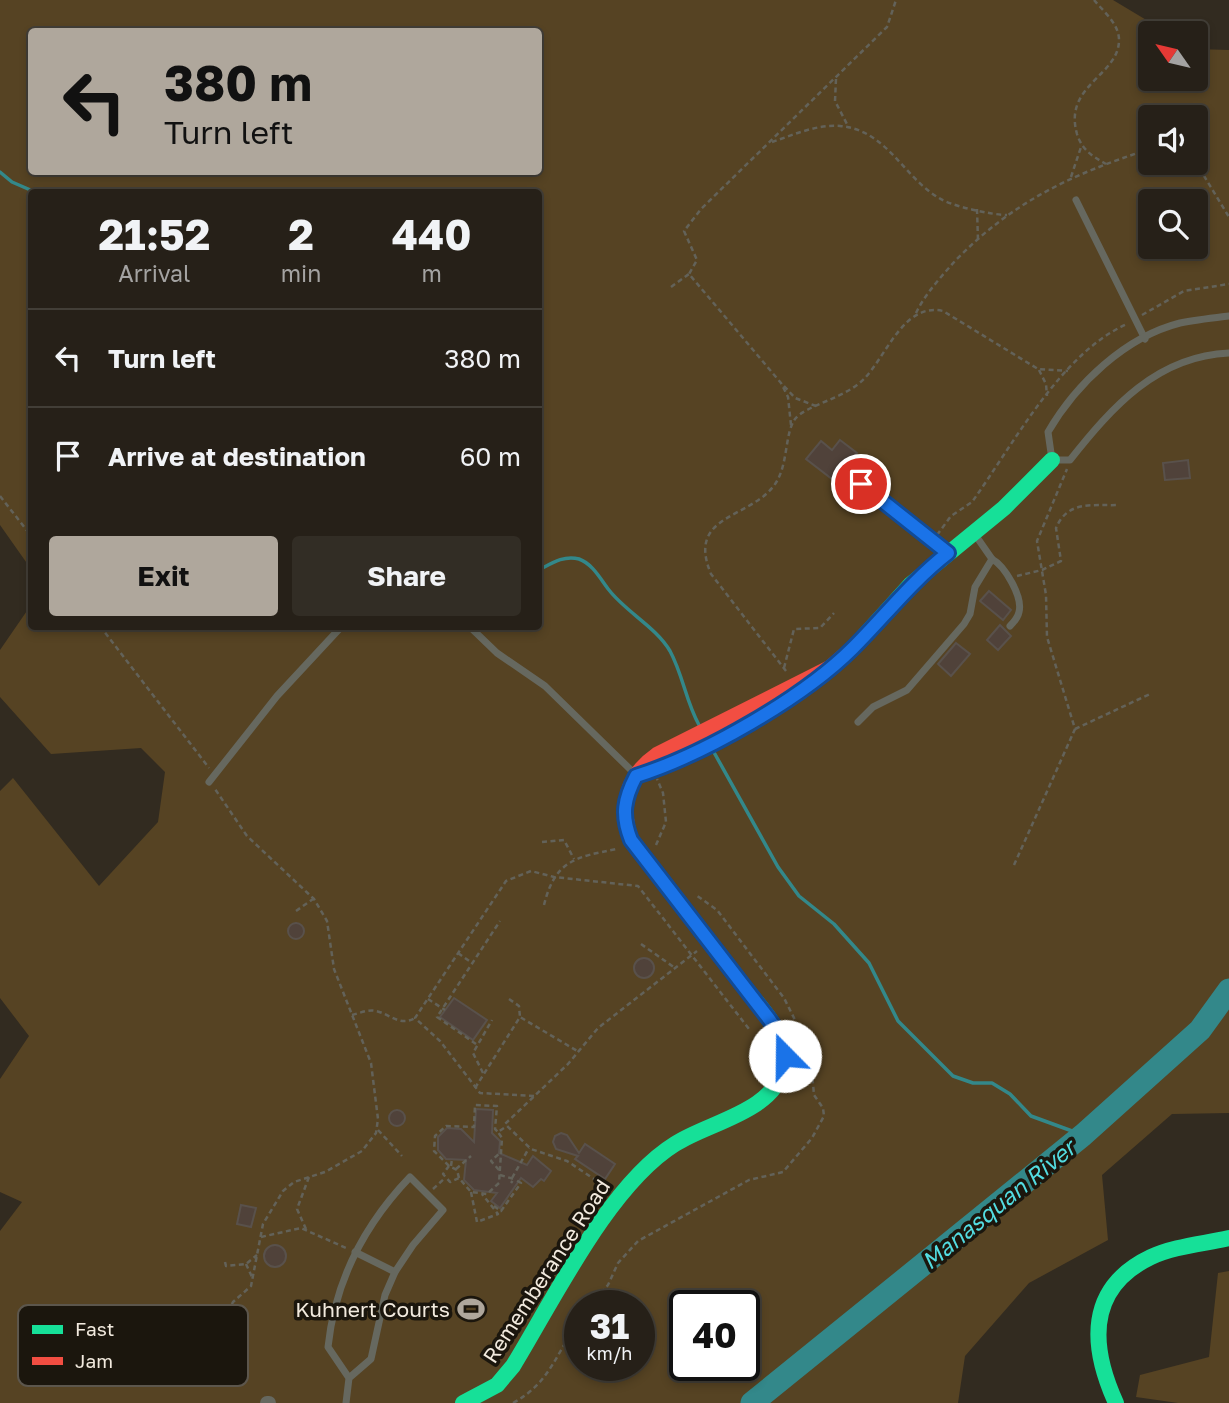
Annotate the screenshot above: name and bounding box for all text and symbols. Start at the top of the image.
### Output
north arrow [1138,21,1208,91]
map controls [1138,21,1208,259]
text: 380 m [164,53,312,112]
icon: left [49,56,140,147]
button: sound [1138,105,1208,175]
text: Turn left [164,113,293,151]
button: search [1138,189,1208,259]
text: 21:52 [98,209,210,259]
text: 2 [288,209,314,259]
text: 440 [392,209,472,259]
text: Arrival [118,259,190,287]
text: min [281,259,321,287]
text: m [422,259,442,287]
icon: left [49,339,87,377]
text: Turn left [108,343,216,374]
text: 380 m [444,343,521,374]
icon: arrive [49,437,87,475]
text: Arrive at destination [108,441,366,472]
text: 60 m [460,441,521,472]
pin [831,454,891,514]
icon: arrive [842,465,880,503]
button: Exit [49,536,278,616]
button: Share [292,536,521,616]
position arrow [748,1019,822,1093]
water label: Manasquan River [916,1132,1083,1275]
street label: Rememberance Road [477,1174,615,1368]
speed limit sign: 40 [669,1290,760,1381]
sports icon: Kuhnert Courts [456,1294,486,1324]
place label: Kuhnert Courts [295,1296,450,1322]
legend [18,1305,248,1386]
text: 31 [590,1305,629,1347]
text: Fast [75,1317,114,1340]
text: km/h [587,1342,632,1364]
text: Jam [75,1349,113,1372]

